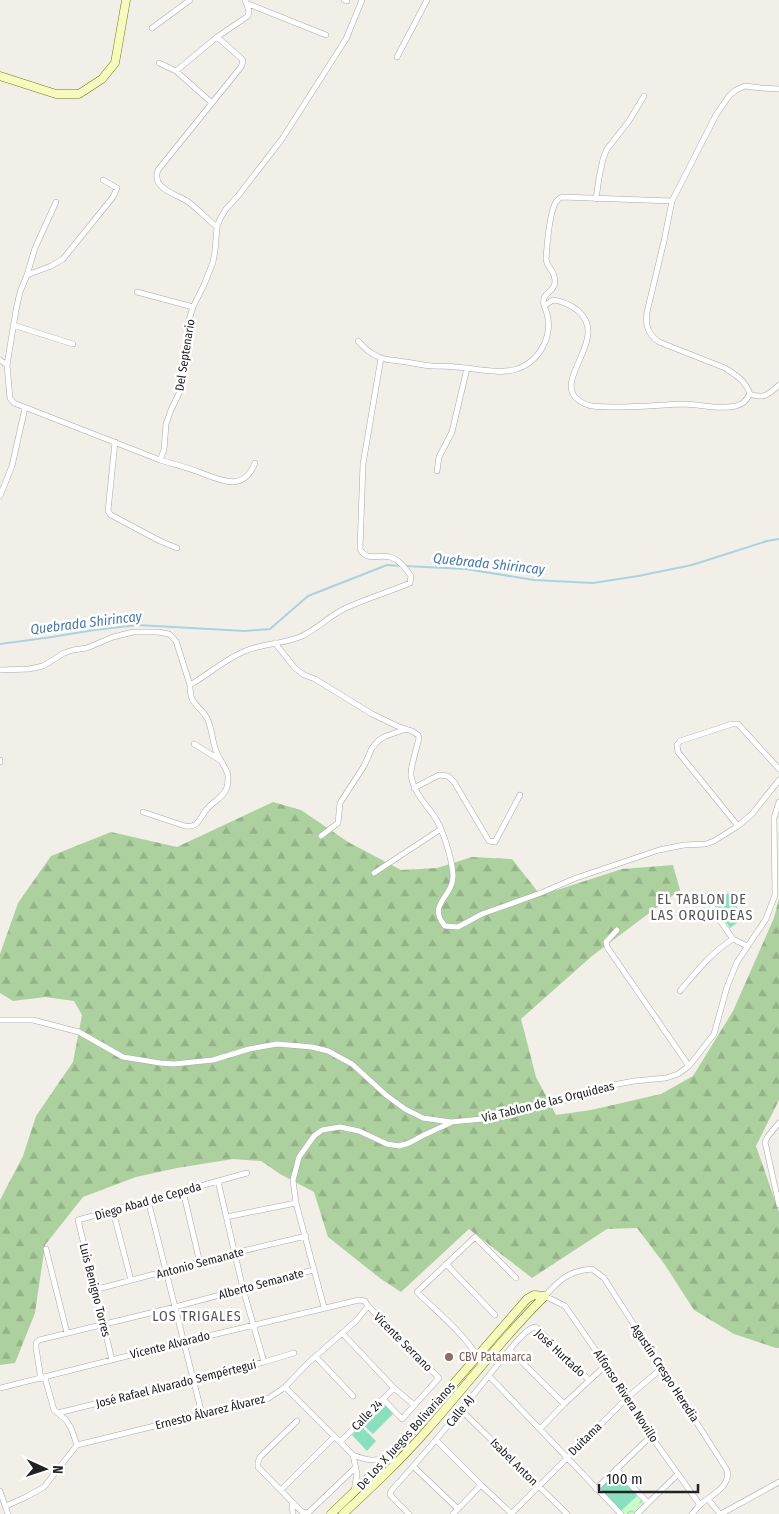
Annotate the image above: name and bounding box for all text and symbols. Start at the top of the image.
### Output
street label: Del Septenario [172,318,198,392]
water label: Quebrada Shirincay [432,550,546,578]
water label: Quebrada Shirincay [29,608,143,638]
district label: EL TABLON DE LAS ORQUIDEAS [651,891,753,924]
street label: Via Tablon de las Orquideas [480,1079,616,1125]
street label: Diego Abad de Cepeda [93,1179,203,1223]
street label: Luis Benigno Torres [77,1242,113,1338]
street label: Antonio Semanate [155,1245,245,1281]
street label: Alberto Semanate [217,1266,305,1302]
district label: LOS TRIGALES [152,1308,242,1325]
street label: Vicente Serrano [371,1310,435,1374]
street label: Agustín Crespo Heredia [628,1321,702,1425]
street label: José Hurtado [532,1326,588,1380]
street label: Vicente Alvarado [129,1328,211,1362]
street label: Alfonso Rivera Novillo [591,1347,661,1445]
place label: CBV Patamarca [459,1350,532,1364]
marker: CBV Patamarca [443,1351,455,1363]
street label: José Rafael Alvarado Sempértegui [94,1357,258,1411]
street label: De Los X Juegos Bolivarianos [354,1379,458,1493]
street label: Ernesto Álvarez Álvarez [154,1391,267,1432]
street label: Calle AJ [443,1392,477,1430]
street label: Calle 24 [349,1397,385,1433]
street label: Duitama [566,1419,605,1458]
street label: Isabel Anton [487,1435,541,1489]
north arrow [20,1444,70,1494]
scale bar [599,1462,698,1494]
text: N [49,1465,66,1474]
text: 100 m [606,1470,643,1488]

